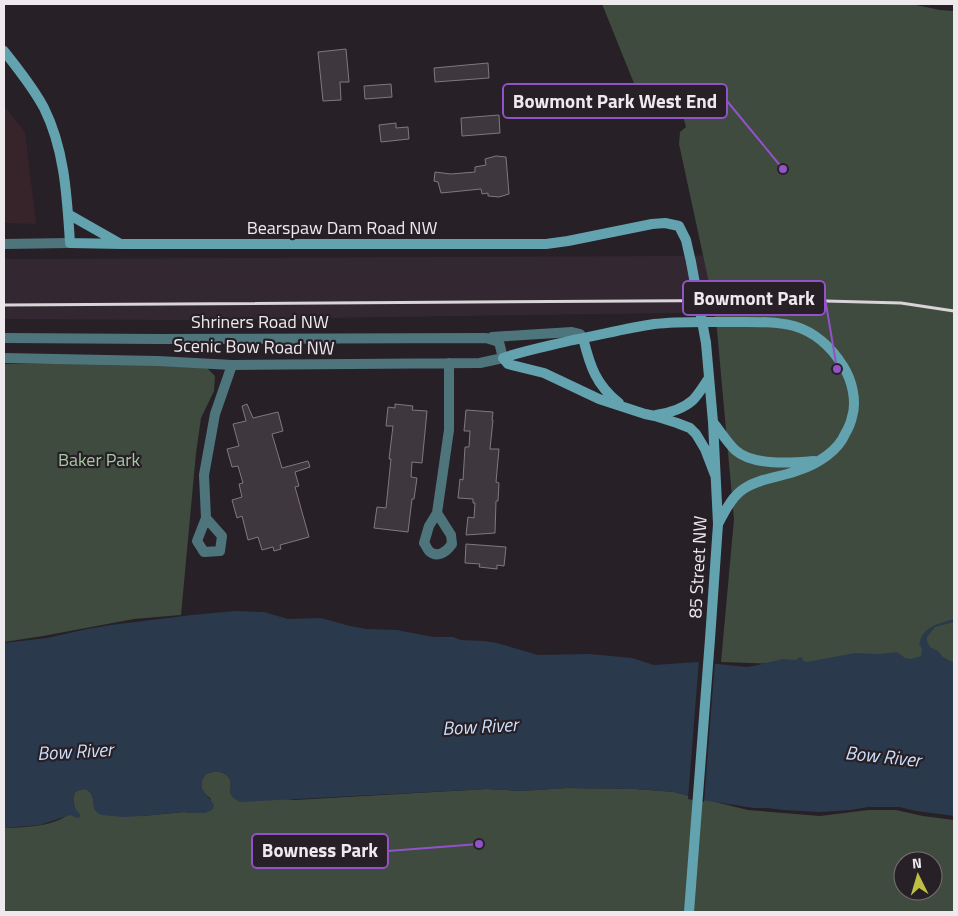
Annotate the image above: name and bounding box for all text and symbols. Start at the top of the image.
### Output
callout: Bowmont Park West End [503,84,727,118]
text: Bowmont Park West End [513,86,717,115]
street label: Bearspaw Dam Road NW [247,214,437,241]
callout: Bowmont Park [683,281,825,315]
text: Bowmont Park [693,283,815,312]
street label: Shriners Road NW [191,308,329,335]
street label: Scenic Bow Road NW [173,332,335,361]
park label: Baker Park [58,446,140,473]
street label: 85 Street NW [681,515,714,619]
water label: Bow River [441,709,521,742]
water label: Bow River [36,734,116,767]
water label: Bow River [844,737,924,774]
callout: Bowness Park [252,834,388,868]
text: Bowness Park [262,835,378,864]
north arrow [893,851,943,901]
text: N [911,852,923,873]

